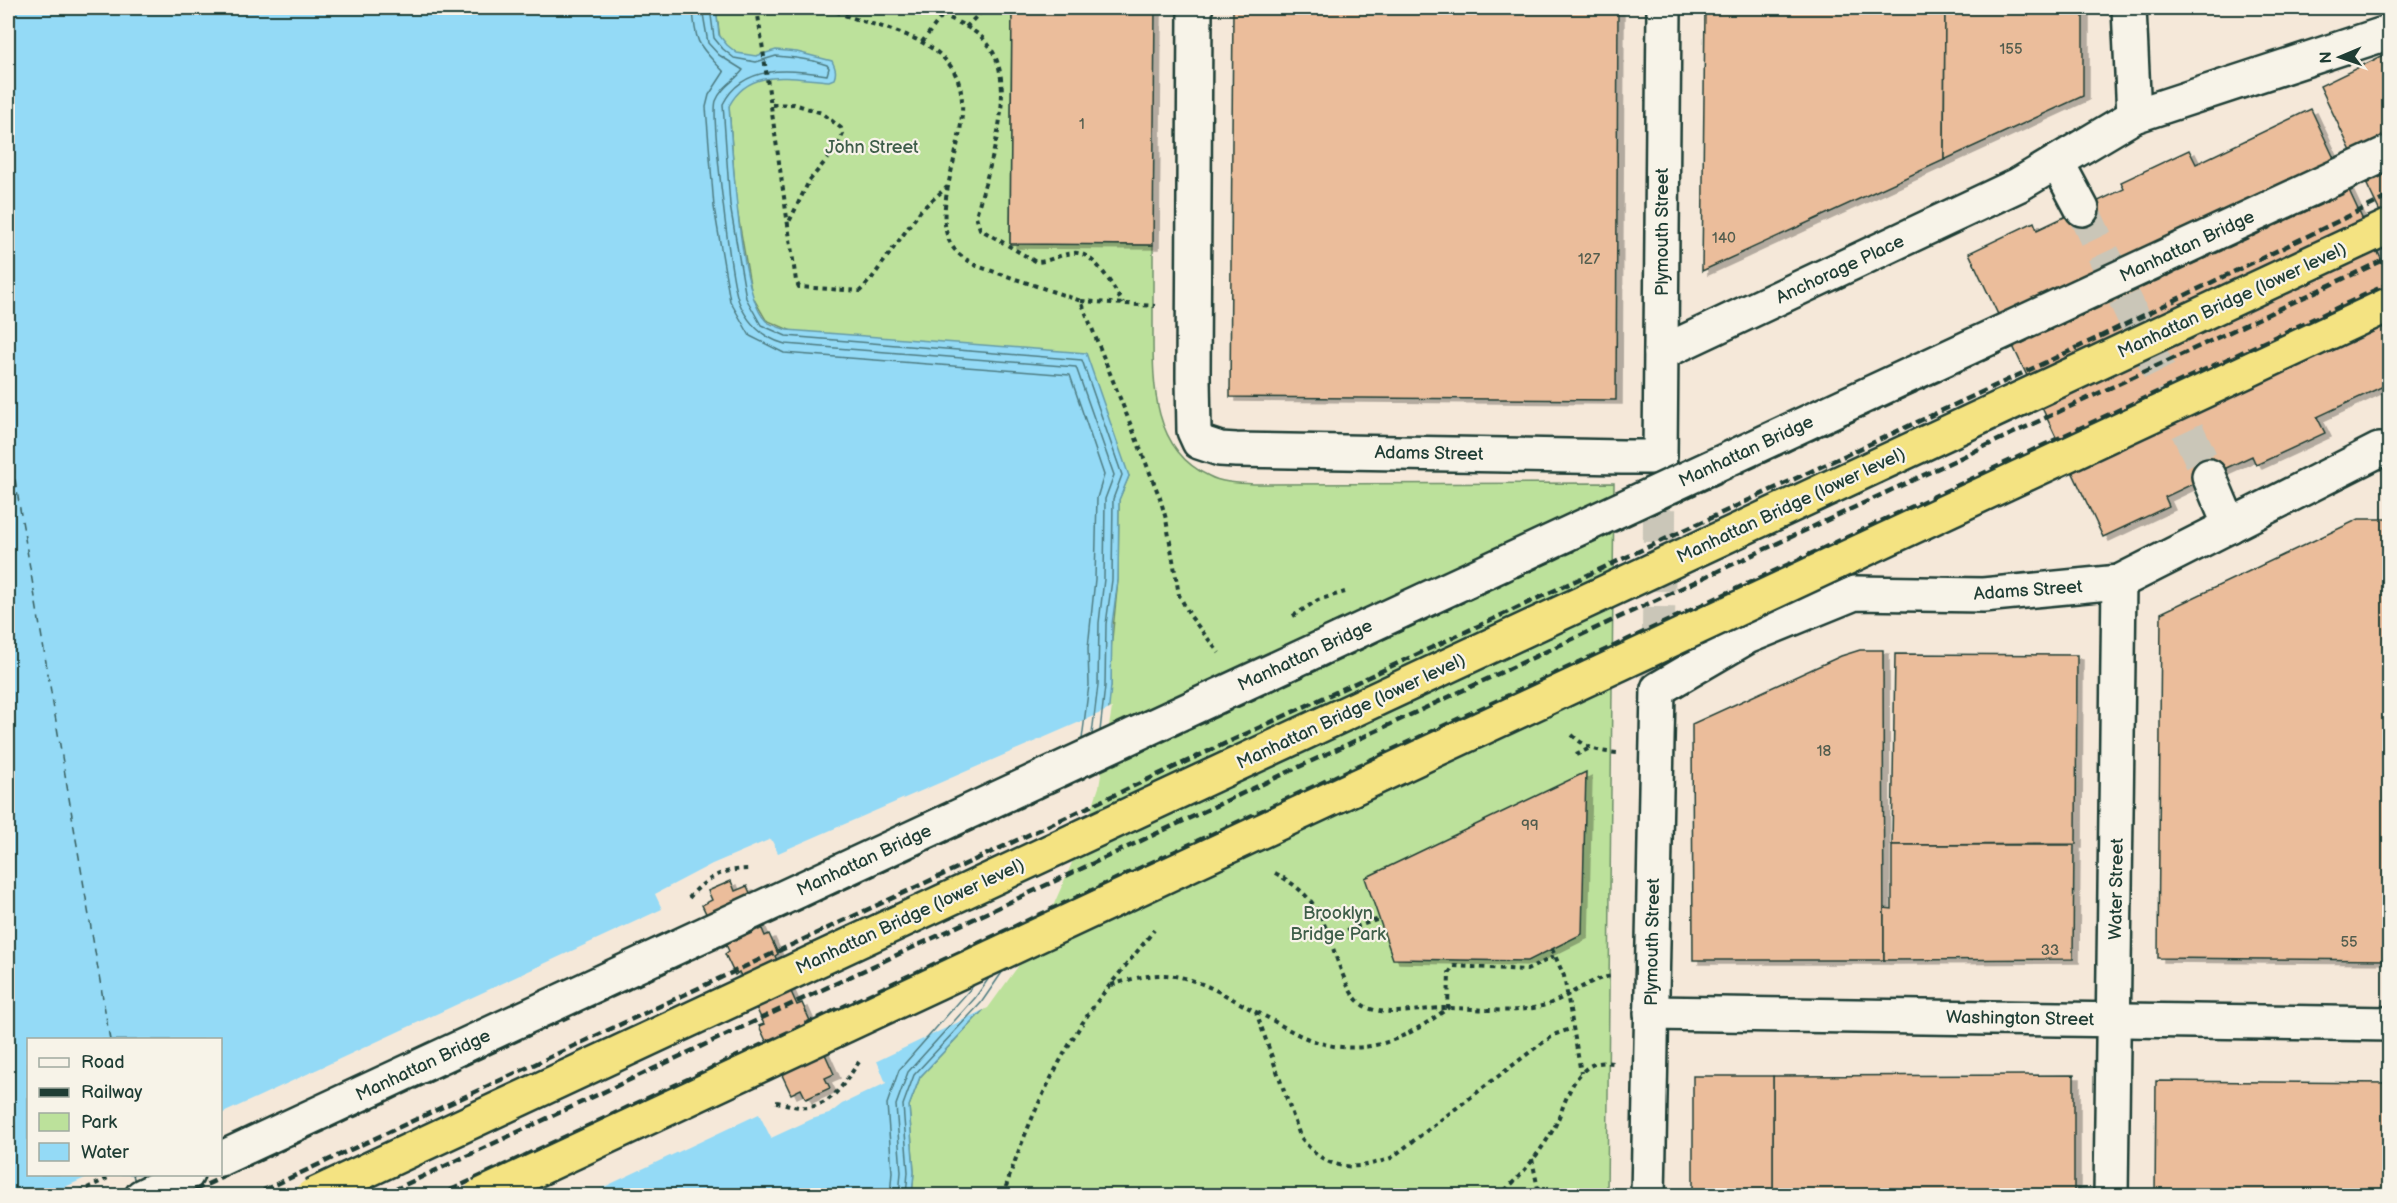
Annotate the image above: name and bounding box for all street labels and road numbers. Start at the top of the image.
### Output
street label: Plymouth Street [1652,168,1673,296]
street label: Manhattan Bridge [2117,206,2258,287]
street label: Anchorage Place [1773,230,1908,308]
street label: Manhattan Bridge (lower level) [2115,238,2350,363]
street label: Manhattan Bridge [1676,411,1817,492]
street label: Adams Street [1374,442,1484,465]
street label: Manhattan Bridge (lower level) [1674,443,1909,568]
street label: Adams Street [1973,576,2084,605]
street label: Manhattan Bridge [1235,615,1376,696]
street label: Manhattan Bridge (lower level) [1234,649,1469,774]
street label: Manhattan Bridge [794,820,935,901]
street label: Water Street [2105,838,2128,940]
street label: Manhattan Bridge (lower level) [793,854,1028,979]
street label: Plymouth Street [1641,877,1664,1006]
street label: Washington Street [1946,1007,2095,1030]
street label: Manhattan Bridge [353,1025,494,1106]

